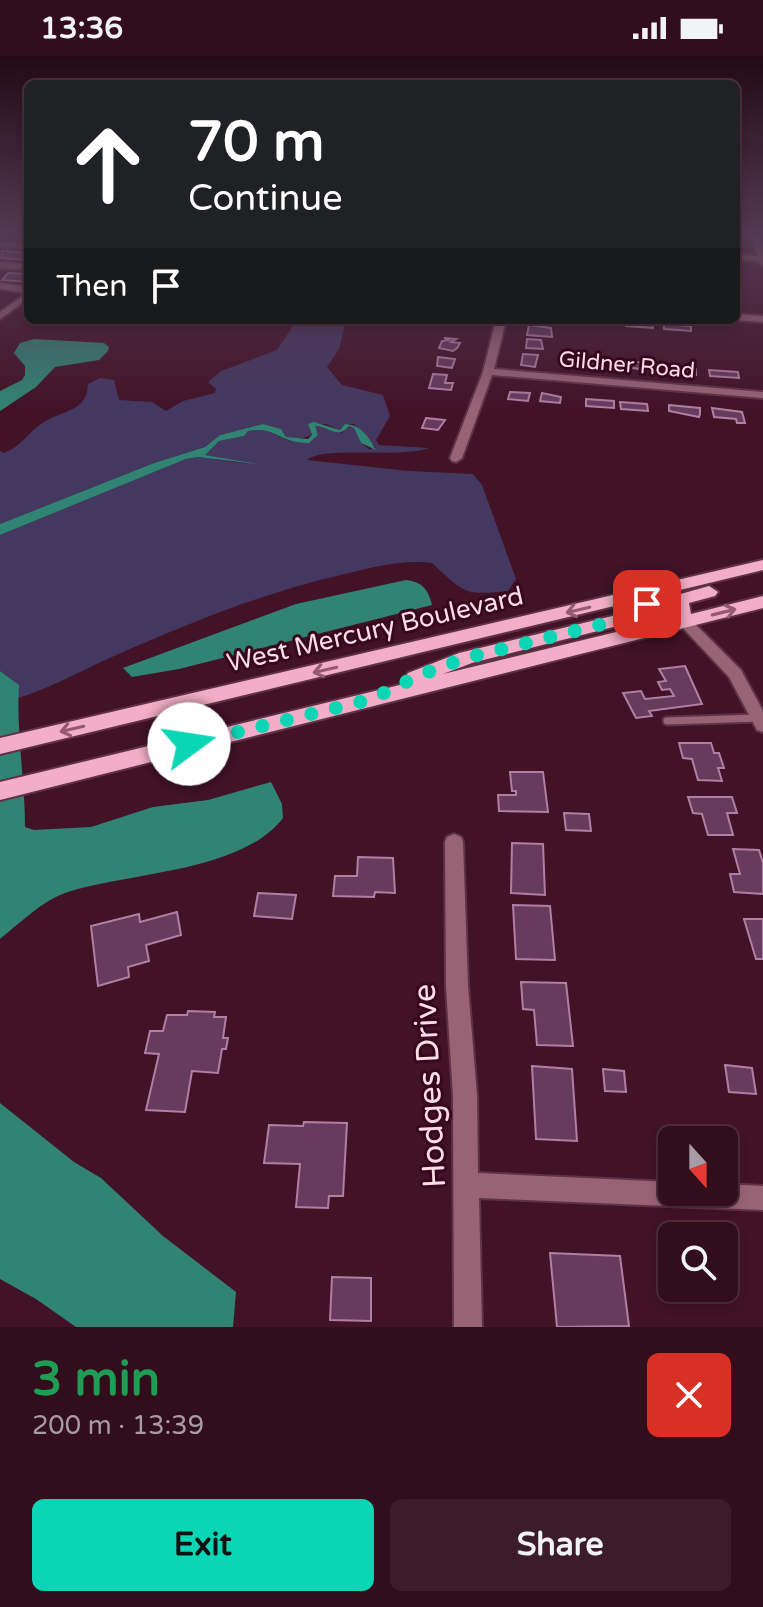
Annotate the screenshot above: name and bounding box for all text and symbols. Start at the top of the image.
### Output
text: 13:36 [40,10,123,47]
text: 70 m [188,109,324,176]
icon: ahead [56,112,160,216]
text: Continue [188,177,343,220]
icon: arrive [144,264,188,308]
text: Then [56,268,128,305]
street label: Gildner Road [558,346,696,384]
pin [613,570,681,638]
street label: West Mercury Boulevard [224,580,526,679]
icon: arrive [625,582,669,626]
one-way arrow [566,603,592,618]
one-way arrow [711,604,736,619]
one-way arrow [313,663,339,678]
position arrow [147,702,231,786]
one-way arrow [60,722,86,737]
street label: Hodges Drive [406,983,454,1189]
north arrow [658,1126,738,1206]
map controls [658,1126,738,1302]
button: search [658,1222,738,1302]
text: 3 min [32,1351,160,1409]
button: close [647,1353,731,1437]
text: 200 m · 13:39 [32,1410,204,1441]
button: Exit [32,1499,374,1591]
button: Share [390,1499,731,1591]

